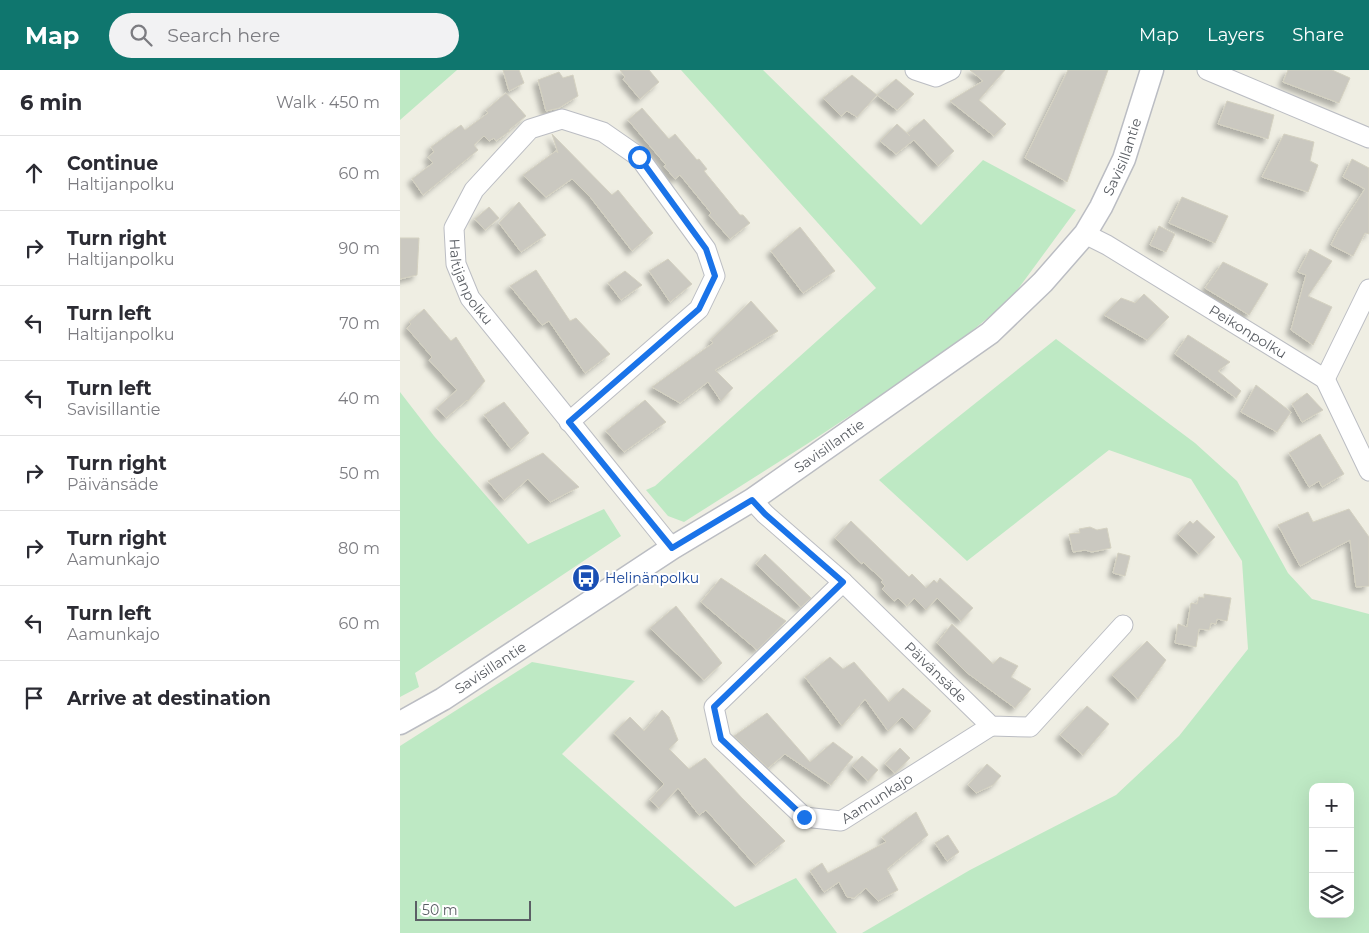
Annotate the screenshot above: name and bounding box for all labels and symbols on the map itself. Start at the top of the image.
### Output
street label: Savisillantie [1099,116,1145,199]
route start [628,146,651,169]
street label: Haltijanpolku [446,238,497,328]
street label: Peikonpolku [1206,301,1290,362]
street label: Savisillantie [790,415,868,477]
bus stop icon: Helinänpolku [571,563,601,593]
place label: Helinänpolku [605,569,699,587]
street label: Savisillantie [451,638,530,698]
street label: Päivänsäde [901,638,971,707]
street label: Aamunkajo [838,769,916,828]
route end [793,806,816,829]
scale bar [415,898,531,921]

